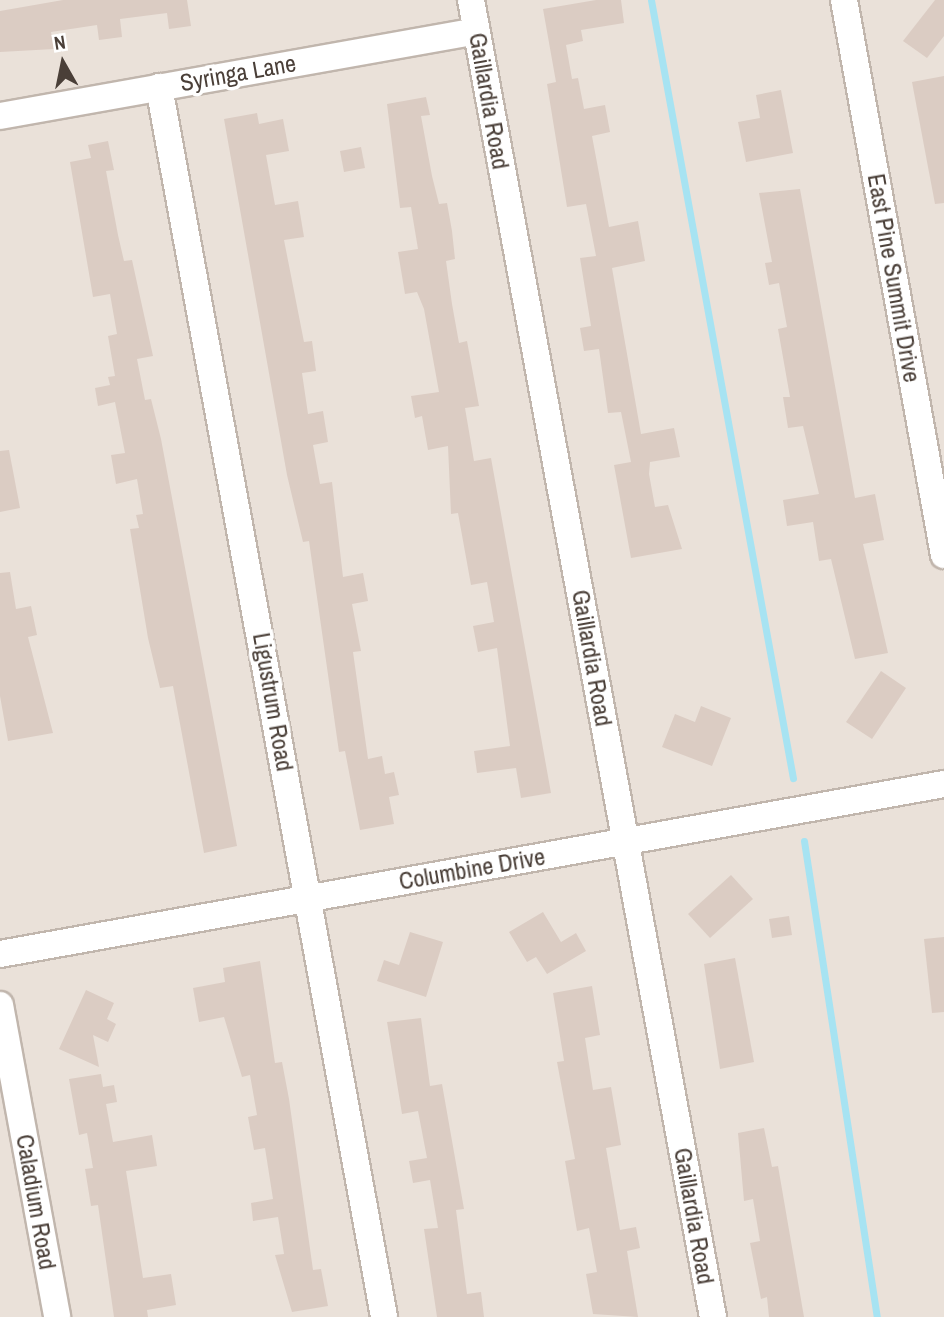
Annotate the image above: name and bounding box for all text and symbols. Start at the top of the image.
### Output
north arrow [28,28,98,98]
text: N [52,29,67,56]
street label: Gaillardia Road [463,31,515,171]
street label: Syringa Lane [178,49,298,97]
street label: East Pine Summit Drive [861,172,927,384]
street label: Gaillardia Road [566,588,618,728]
street label: Ligustrum Road [247,631,299,773]
street label: Columbine Drive [397,842,547,896]
street label: Caladium Road [10,1132,62,1272]
street label: Gaillardia Road [668,1146,720,1286]

